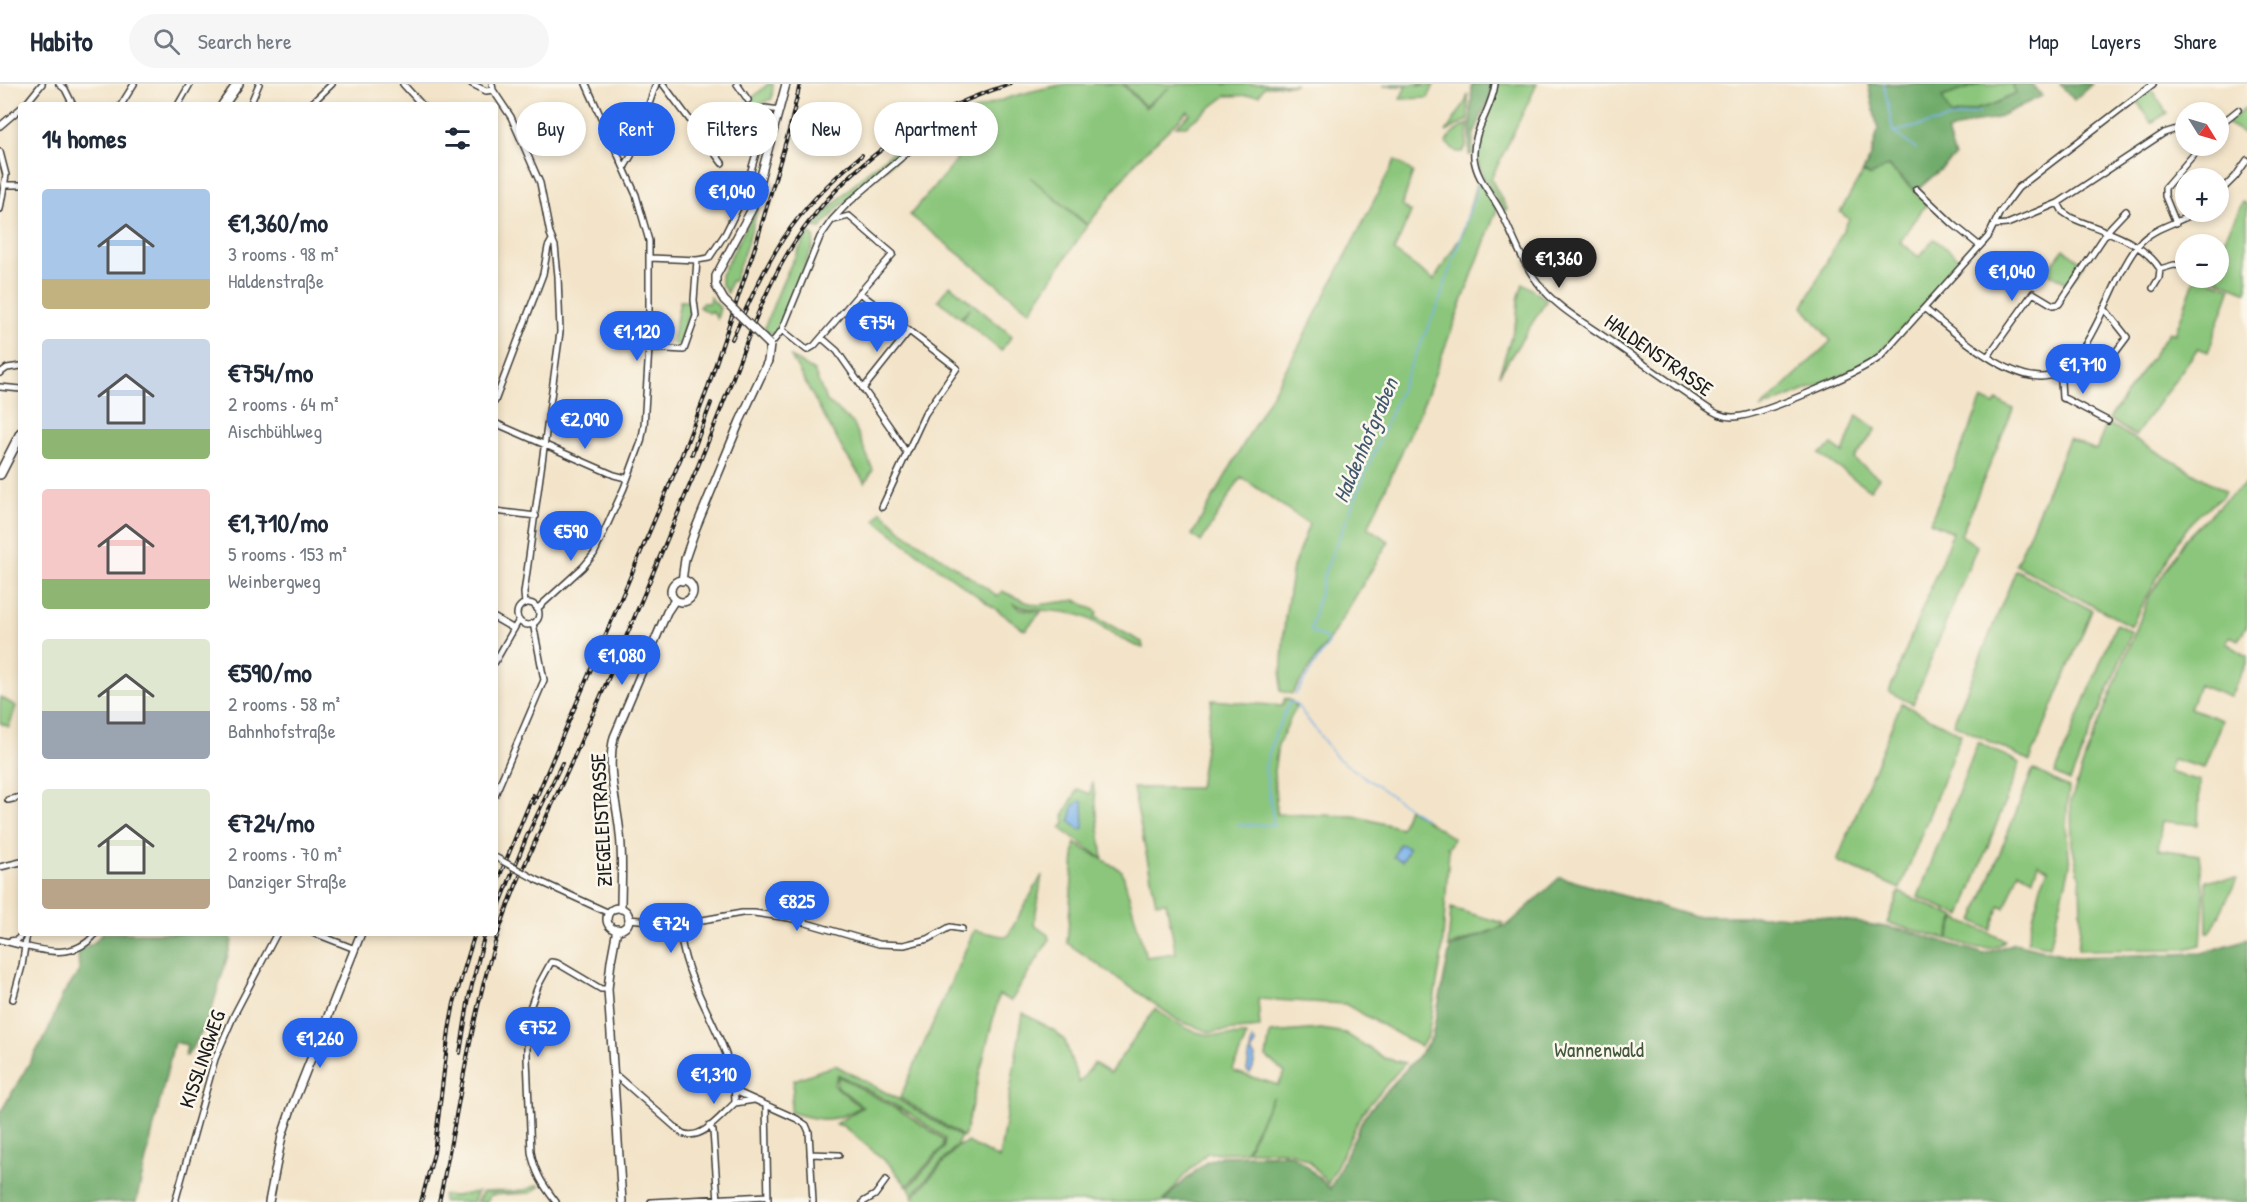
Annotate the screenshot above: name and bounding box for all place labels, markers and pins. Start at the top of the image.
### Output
pin: €1,040 [683,171,781,222]
pin: €1,360 [1510,238,1608,289]
pin: €1,040 [1963,251,2061,302]
pin: €754 [841,302,913,353]
pin: €1,120 [588,311,686,362]
pin: €1,710 [2034,344,2132,395]
pin: €2,090 [536,399,634,450]
pin: €590 [535,511,607,562]
pin: €1,080 [573,635,671,686]
pin: €825 [761,881,833,932]
pin: €724 [635,903,707,954]
pin: €752 [502,1007,574,1058]
pin: €1,260 [271,1018,369,1069]
pin: €1,310 [665,1054,763,1105]

